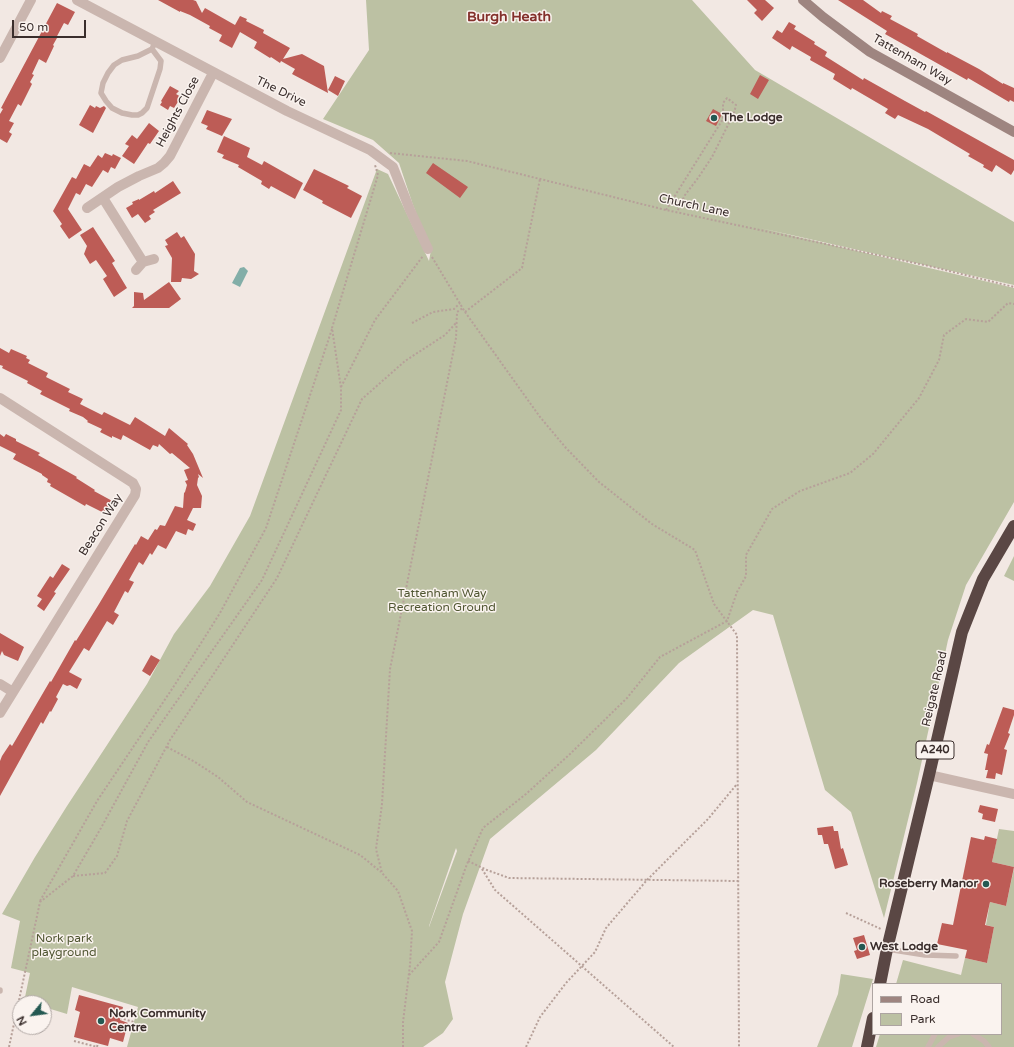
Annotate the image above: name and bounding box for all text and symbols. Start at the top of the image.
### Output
district label: Burgh Heath [467,9,551,25]
scale bar [14,12,88,38]
text: 50 m [19,20,48,34]
street label: Tattenham Way [870,32,954,88]
street label: Heights Close [153,74,203,150]
street label: The Drive [254,74,308,110]
place label: The Lodge [722,111,783,125]
marker: The Lodge [709,113,719,123]
street label: Church Lane [657,191,731,221]
street label: Beacon Way [76,491,126,559]
park label: Tattenham Way Recreation Ground [388,587,496,615]
street label: Reigate Road [919,650,951,728]
road number: A240 [916,741,954,759]
place label: Roseberry Manor [879,877,978,891]
marker: Roseberry Manor [981,879,991,889]
park label: Nork park playground [31,932,97,960]
place label: West Lodge [870,940,938,954]
marker: West Lodge [857,942,867,952]
legend [872,983,1002,1035]
text: Road [910,992,940,1006]
north arrow [12,995,52,1035]
place label: Nork Community Centre [109,1007,206,1035]
text: Park [910,1012,936,1026]
text: N [14,1014,30,1028]
marker: Nork Community Centre [96,1016,106,1026]

